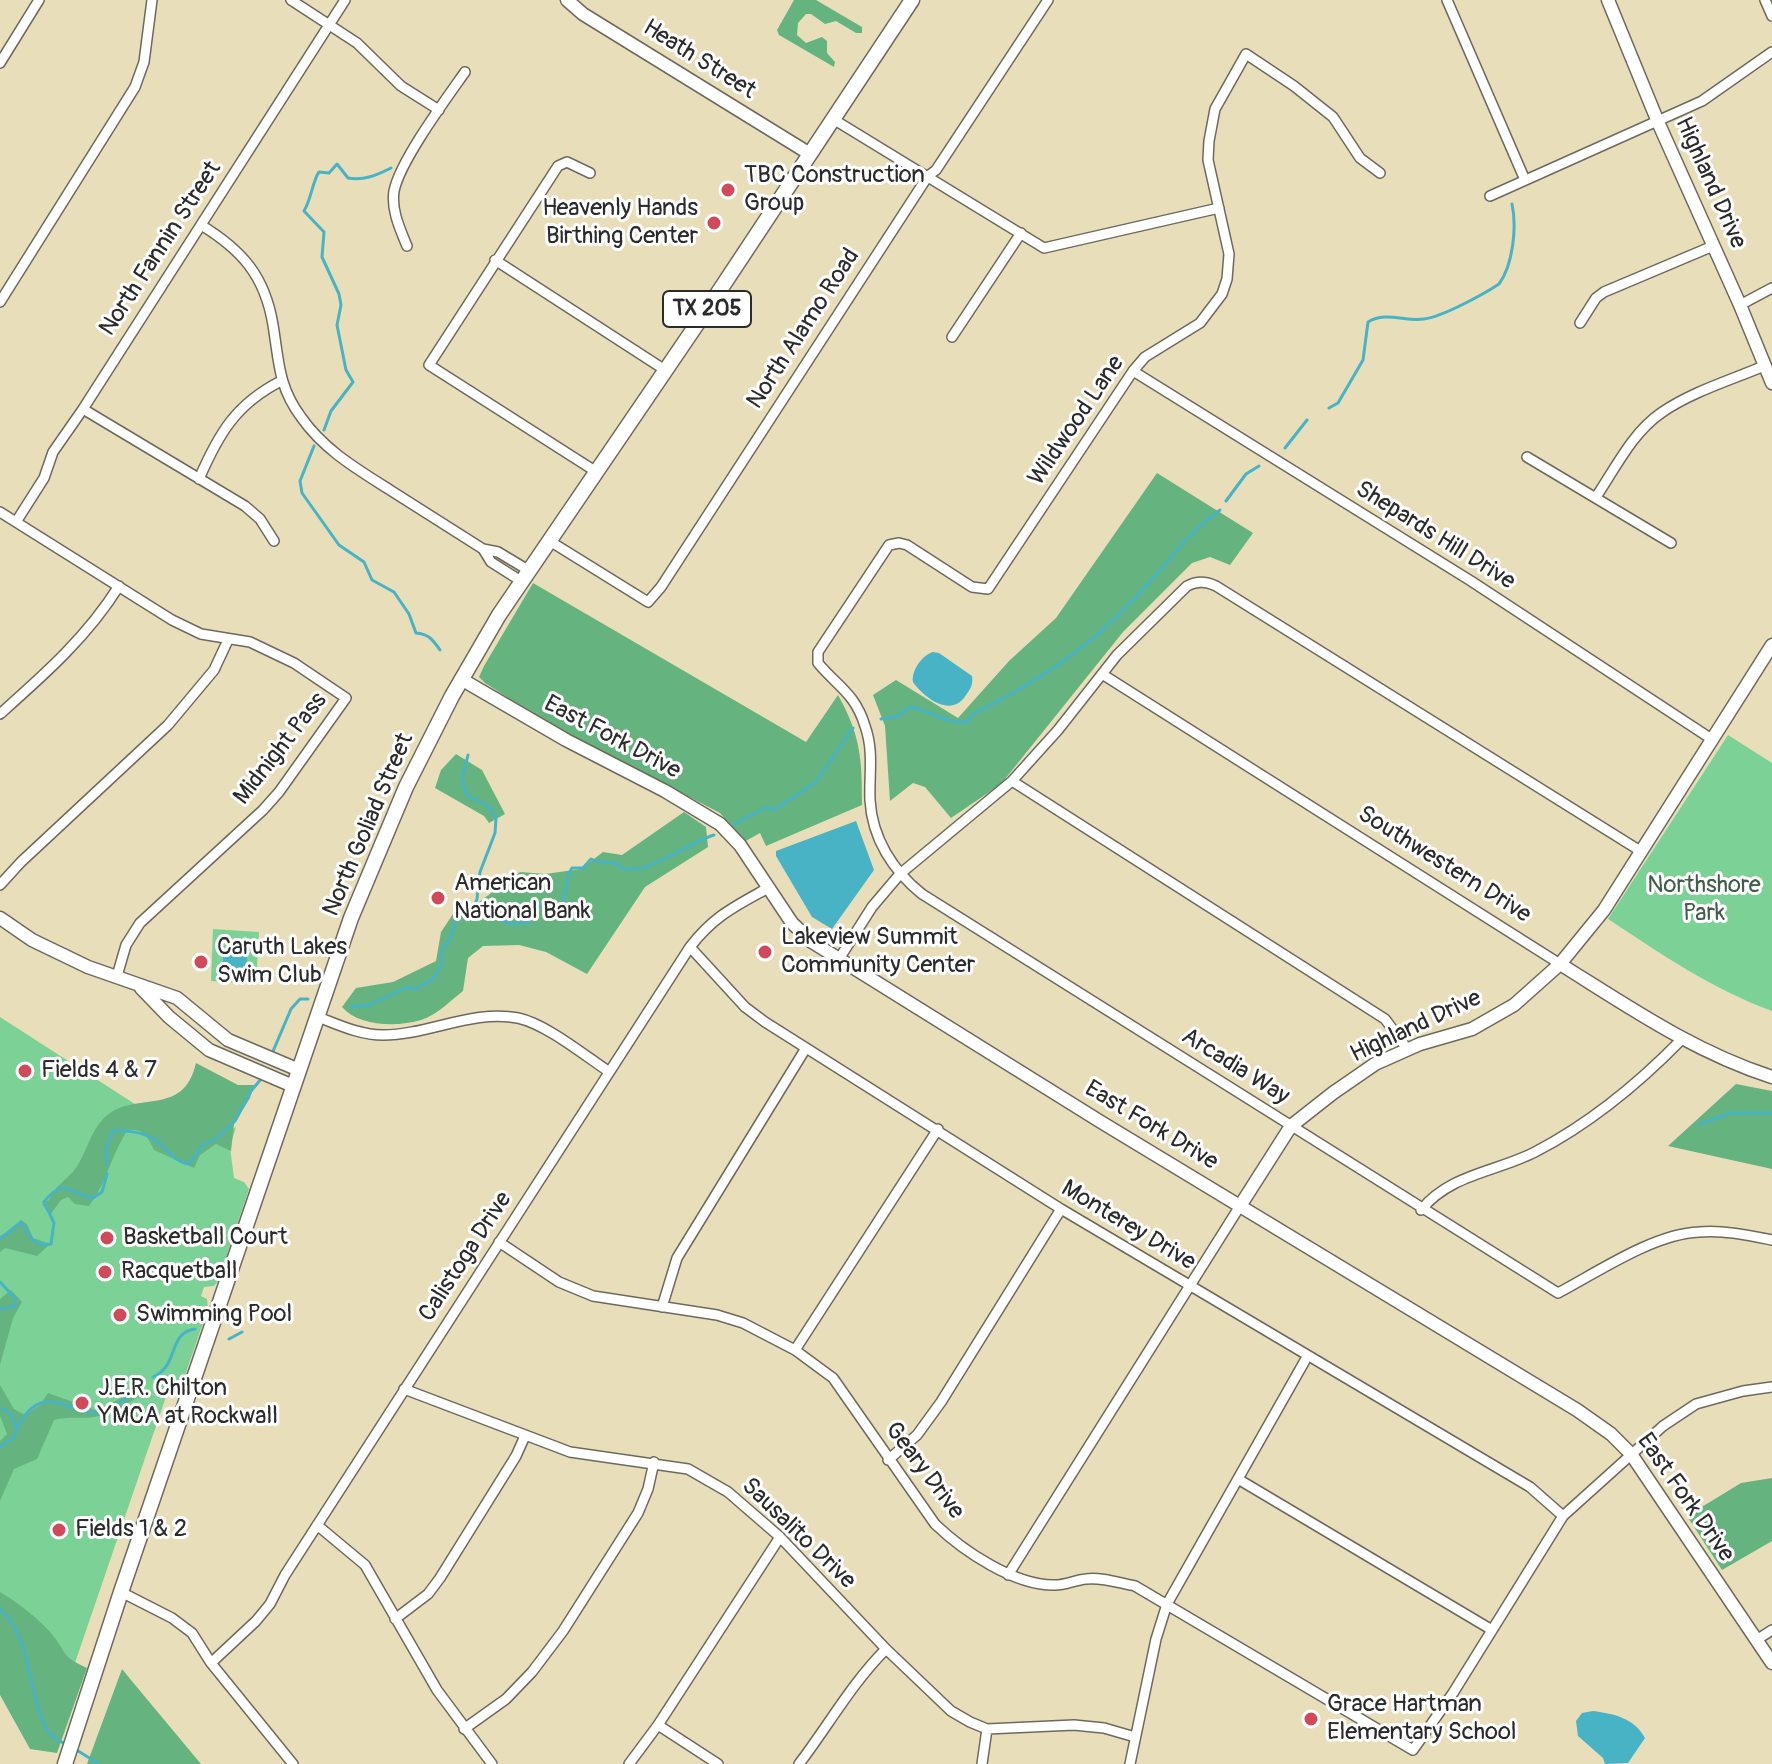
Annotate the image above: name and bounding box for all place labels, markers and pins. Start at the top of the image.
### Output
place label: TBC Construction Group [744,162,925,218]
marker: TBC Construction Group [719,181,737,199]
place label: Heavenly Hands Birthing Center [542,195,698,251]
marker: Heavenly Hands Birthing Center [705,214,723,232]
place label: American National Bank [454,870,591,926]
marker: American National Bank [429,889,447,907]
place label: Lakeview Summit Community Center [781,924,975,980]
place label: Caruth Lakes Swim Club [217,934,347,990]
marker: Lakeview Summit Community Center [756,943,774,961]
marker: Caruth Lakes Swim Club [192,953,210,971]
place label: Fields 4 & 7 [41,1057,157,1085]
marker: Fields 4 & 7 [16,1062,34,1080]
place label: Basketball Court [123,1224,288,1252]
marker: Basketball Court [98,1229,116,1247]
place label: Racquetball [121,1258,237,1286]
marker: Racquetball [96,1263,114,1281]
place label: Swimming Pool [136,1301,292,1329]
marker: Swimming Pool [111,1306,129,1324]
place label: J.E.R. Chilton YMCA at Rockwall [98,1375,278,1431]
marker: J.E.R. Chilton YMCA at Rockwall [73,1394,91,1412]
place label: Fields 1 & 2 [75,1516,187,1544]
marker: Fields 1 & 2 [50,1521,68,1539]
place label: Grace Hartman Elementary School [1327,1691,1517,1747]
marker: Grace Hartman Elementary School [1302,1710,1320,1728]

